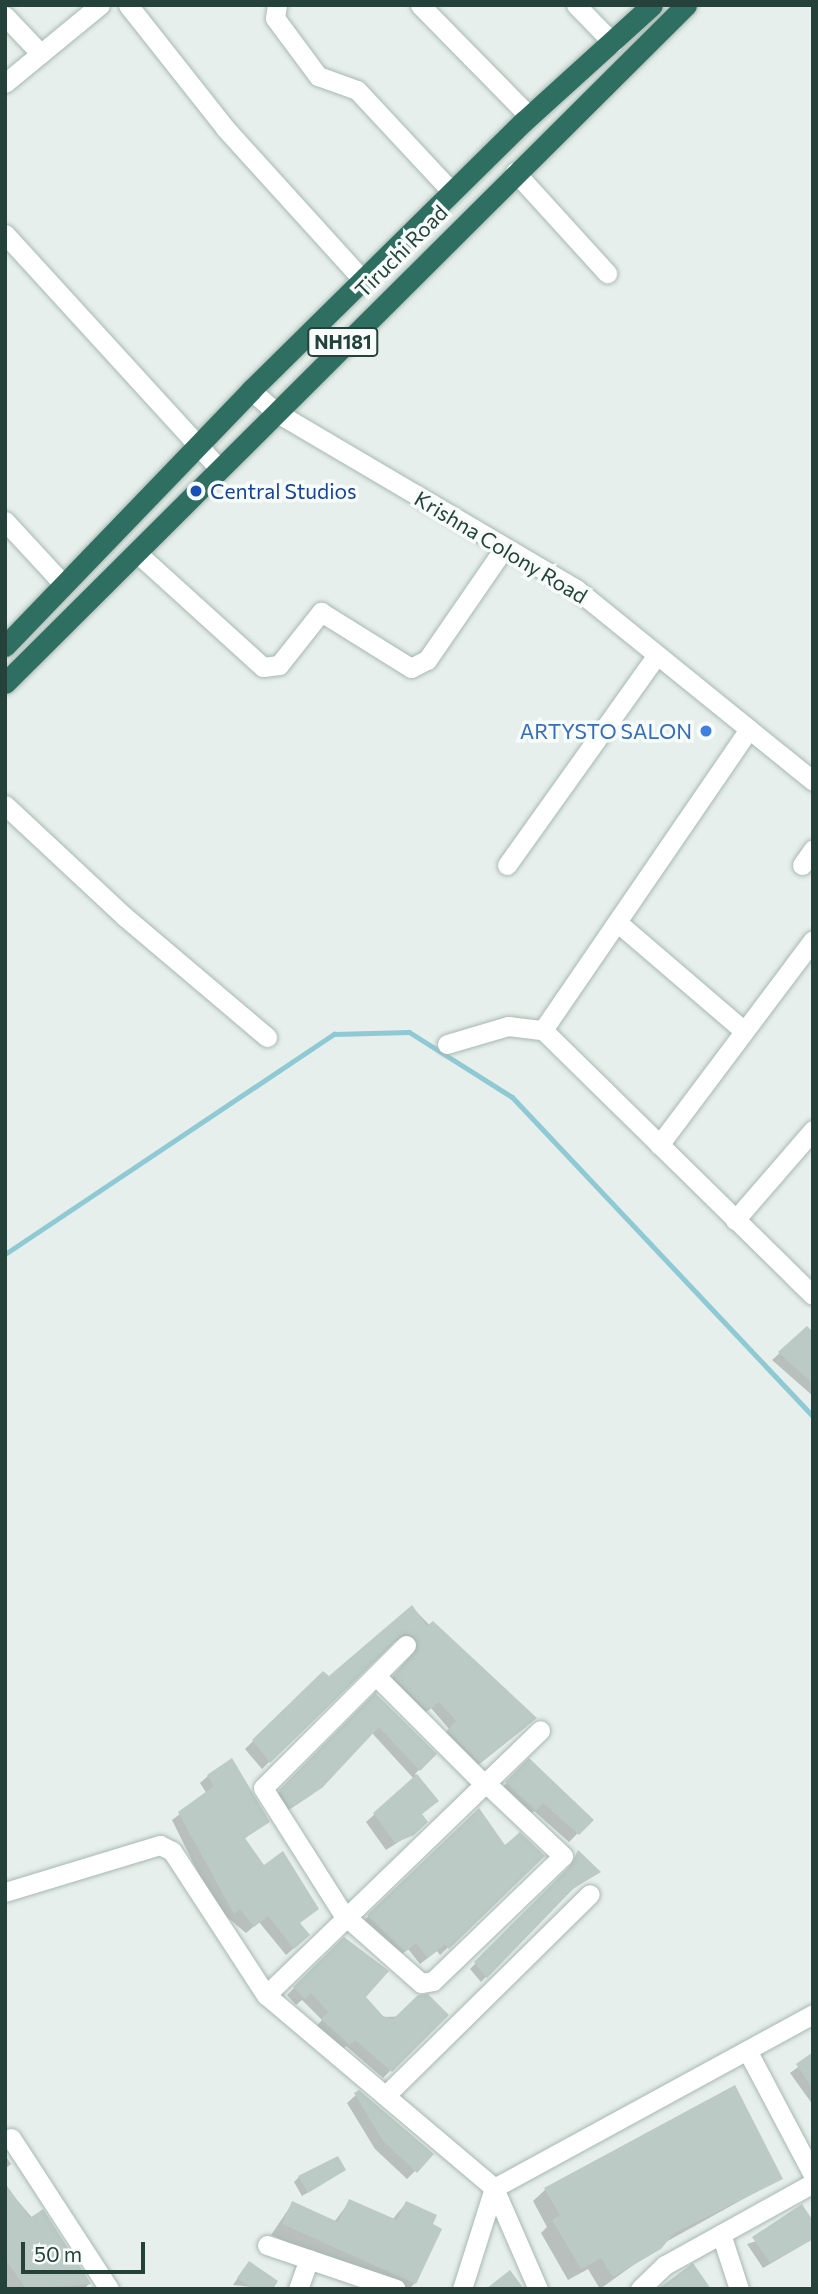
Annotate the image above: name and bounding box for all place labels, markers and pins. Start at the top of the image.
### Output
place label: Central Studios [210,478,356,504]
marker: Central Studios [188,483,204,499]
place label: ARTYSTO SALON [520,718,692,744]
marker: ARTYSTO SALON [698,723,714,739]

